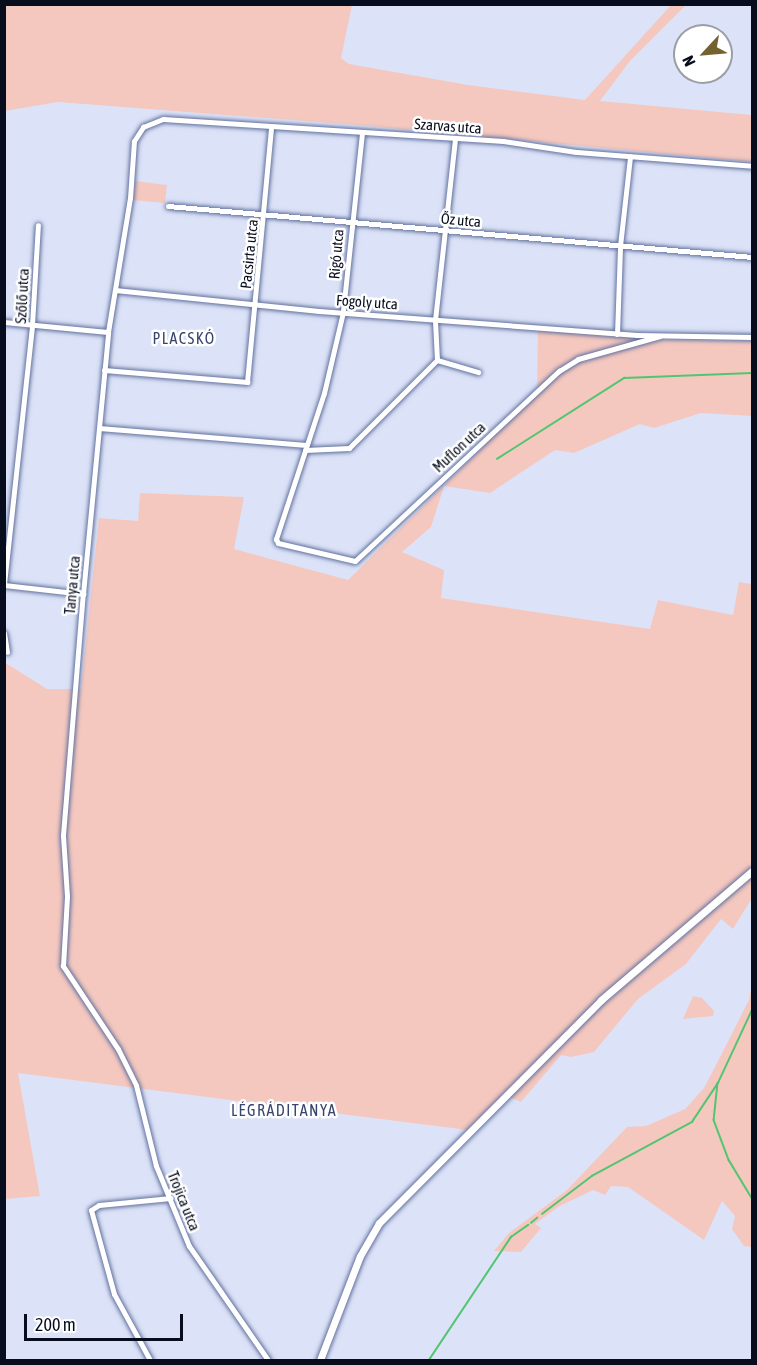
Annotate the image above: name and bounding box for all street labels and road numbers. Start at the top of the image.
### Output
street label: Szarvas utca [414,115,482,137]
street label: Őz utca [440,209,482,231]
street label: Pacsirta utca [236,218,262,290]
street label: Rigó utca [325,228,347,280]
street label: Szőlő utca [12,268,32,324]
street label: Fogoly utca [335,291,399,313]
street label: Muflon utca [429,418,489,476]
street label: Tanya utca [60,555,84,615]
street label: Trojica utca [164,1169,204,1233]

